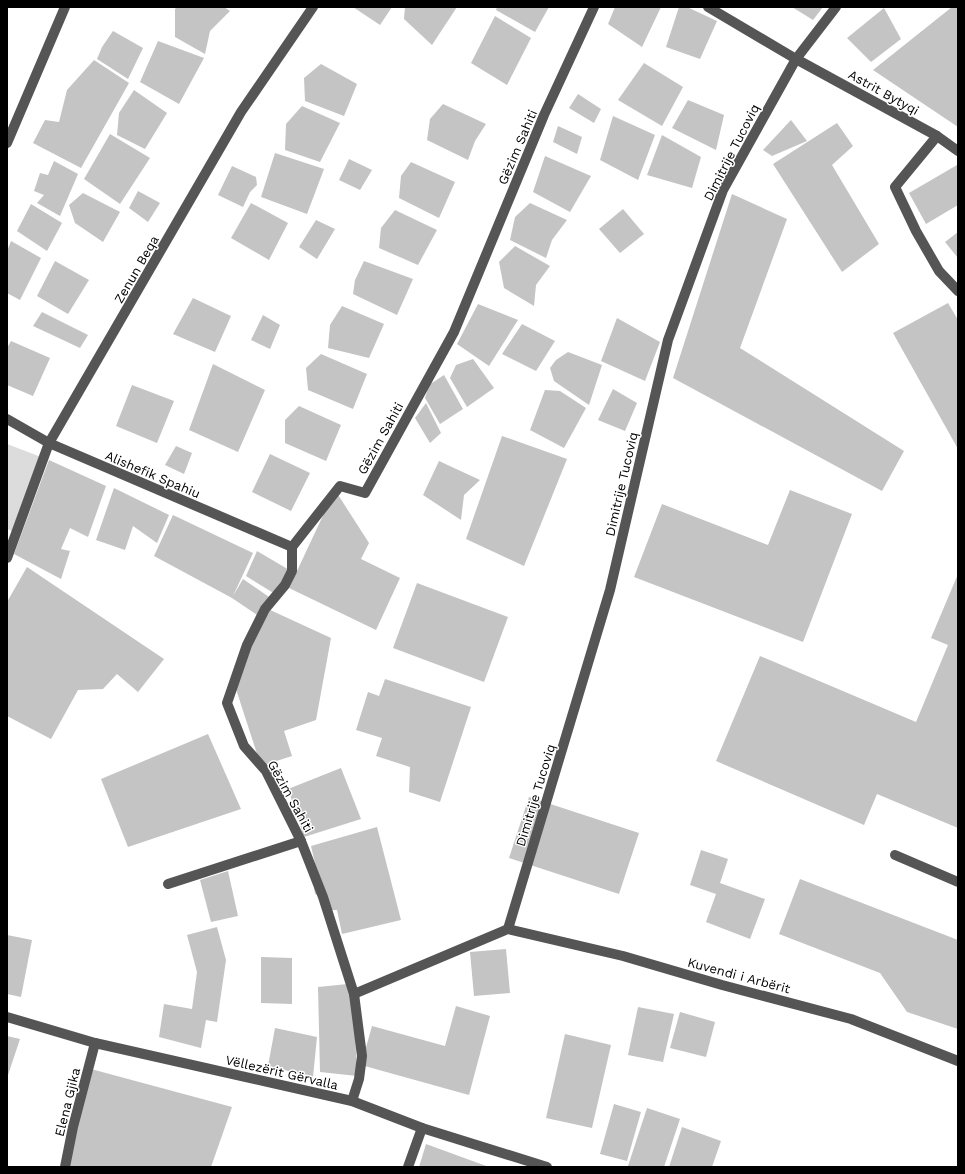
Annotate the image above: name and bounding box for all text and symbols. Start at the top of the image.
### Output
street label: Astrit Bytyqi [846,67,922,118]
street label: Dimitrije Tucoviq [701,101,762,203]
street label: Gëzim Sahiti [495,107,540,187]
street label: Zenun Beqa [111,232,162,306]
street label: Gëzim Sahiti [354,400,406,477]
street label: Dimitrije Tucoviq [602,431,641,538]
street label: Alishefik Spahiu [103,448,203,501]
street label: Dimitrije Tucoviq [513,742,558,848]
street label: Gëzim Sahiti [265,758,317,835]
street label: Kuvendi i Arbërit [686,955,792,997]
street label: Vëllezërit Gërvalla [224,1052,340,1093]
street label: Elena Gjika [52,1066,83,1138]

